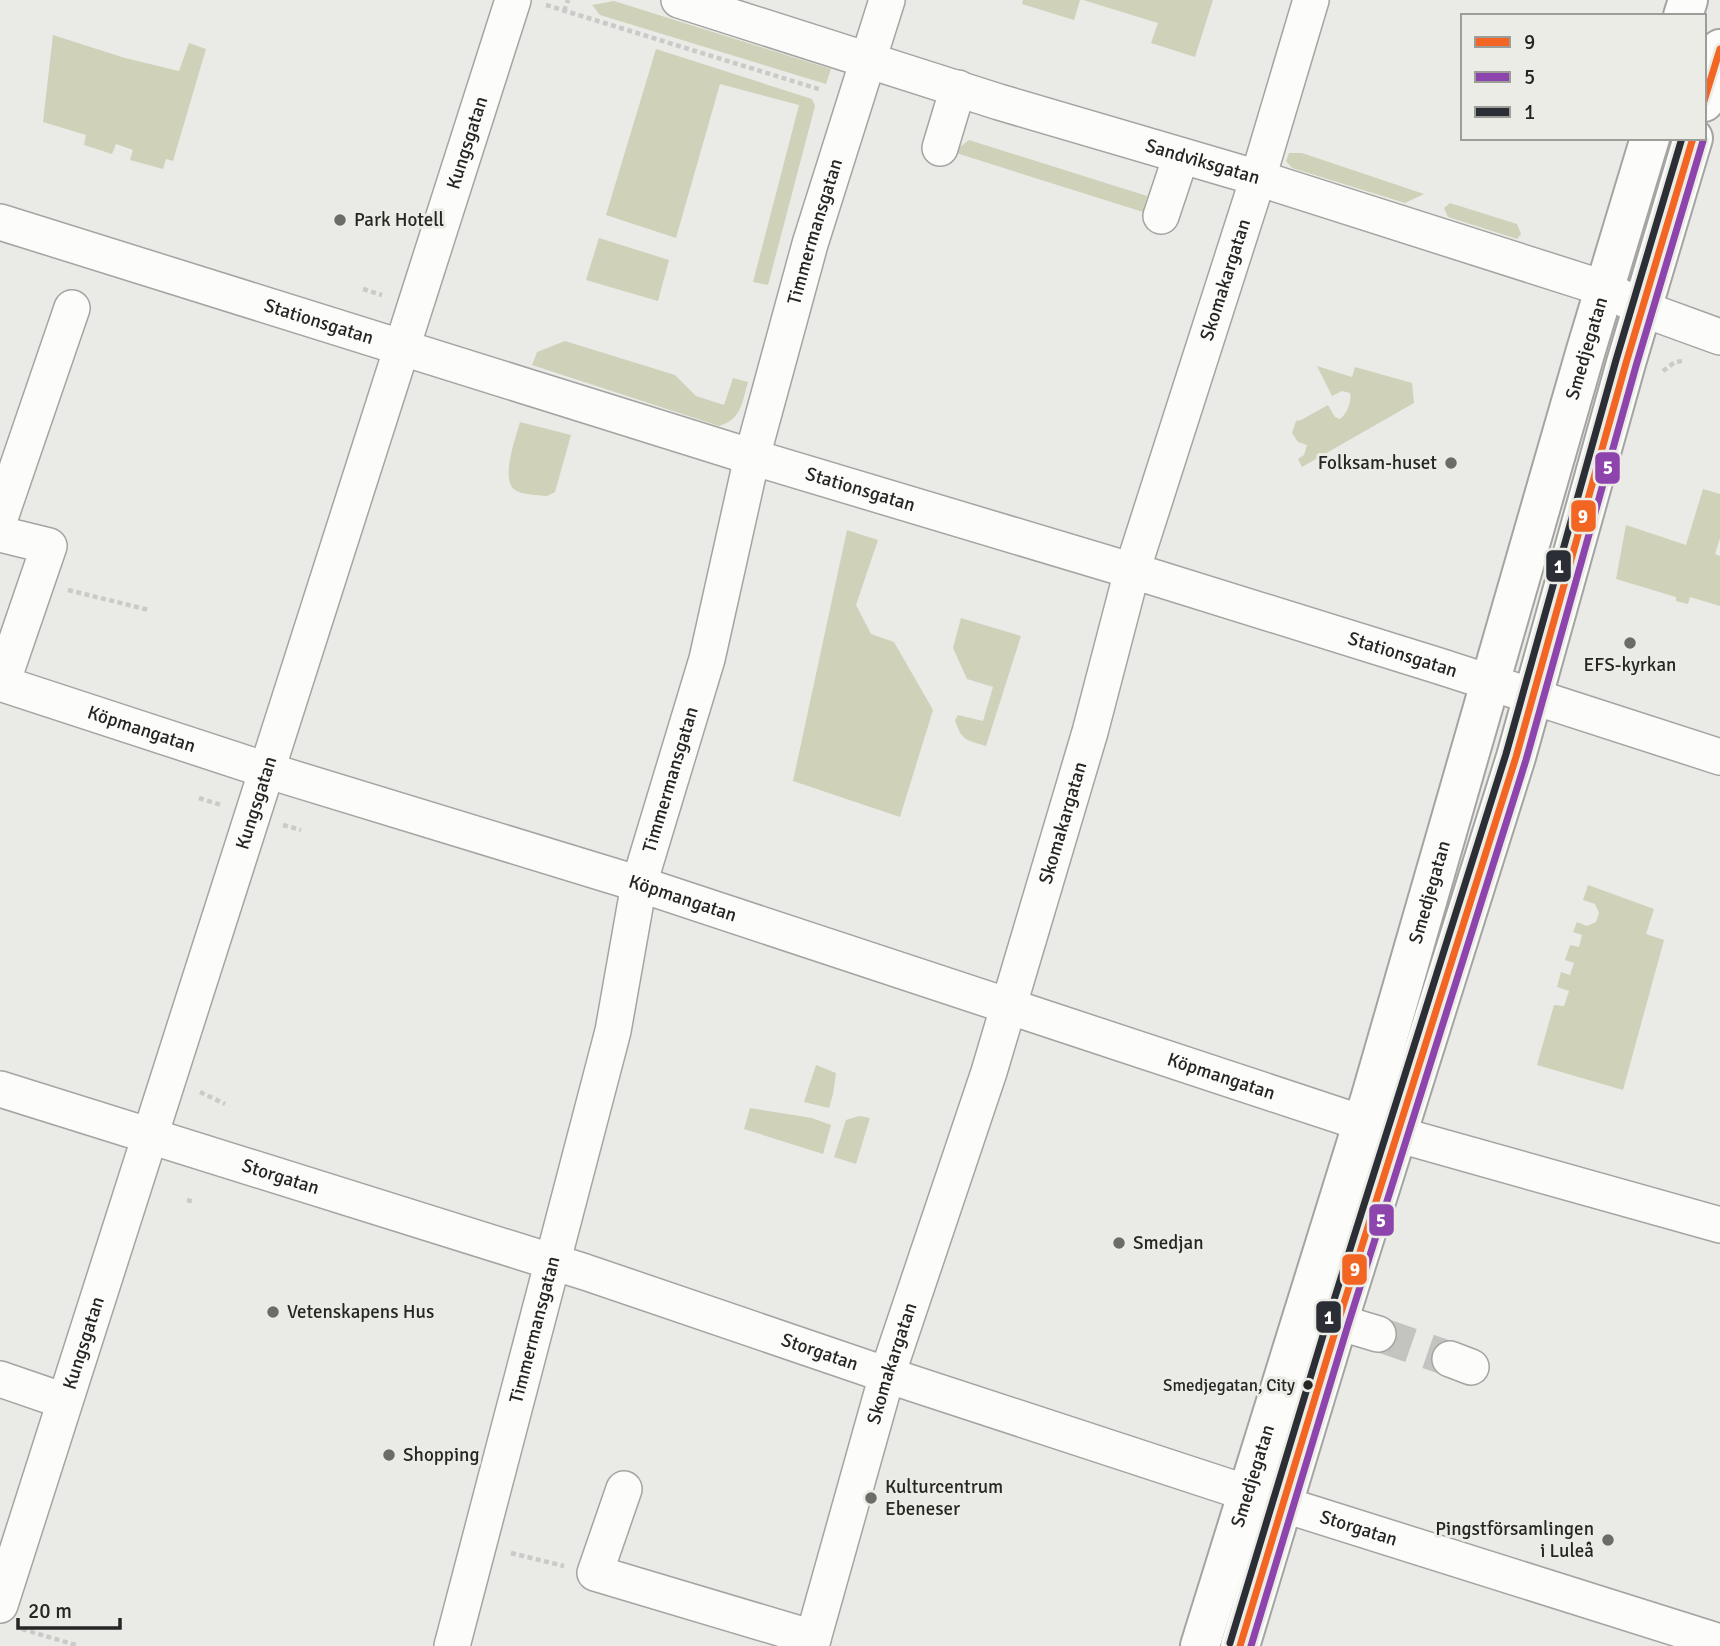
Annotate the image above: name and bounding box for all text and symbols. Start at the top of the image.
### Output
legend [1461,14,1706,140]
text: 9 [1524,29,1535,55]
text: 5 [1524,64,1535,90]
street label: Kungsgatan [441,93,493,192]
text: 1 [1524,99,1535,125]
street label: Sandviksgatan [1142,134,1263,190]
street label: Timmermansgatan [782,156,848,307]
place label: Park Hotell [354,208,444,232]
marker: Park Hotell [332,212,348,228]
street label: Skomakargatan [1195,216,1256,344]
street label: Stationsgatan [261,293,376,350]
street label: Smedjegatan [1560,294,1613,403]
place label: Folksam-huset [1318,451,1437,475]
line badge: 5 [1594,451,1621,485]
marker: Folksam-huset [1443,455,1459,471]
text: 5 [1603,456,1613,480]
street label: Stationsgatan [803,462,918,517]
line badge: 9 [1570,499,1597,533]
text: 9 [1578,505,1588,529]
line badge: 1 [1545,549,1572,583]
text: 1 [1554,555,1564,579]
street label: Stationsgatan [1345,626,1461,683]
marker: EFS-kyrkan [1622,635,1638,651]
place label: EFS-kyrkan [1584,653,1676,677]
street label: Köpmangatan [85,700,199,758]
street label: Timmermansgatan [637,704,704,855]
street label: Kungsgatan [230,753,282,852]
street label: Skomakargatan [1033,759,1093,887]
street label: Smedjegatan [1403,838,1456,947]
street label: Köpmangatan [626,870,740,927]
street label: Köpmangatan [1164,1047,1278,1105]
street label: Storgatan [239,1153,322,1200]
line badge: 5 [1368,1203,1395,1237]
text: 5 [1376,1209,1386,1233]
place label: Smedjan [1133,1231,1204,1255]
marker: Smedjan [1111,1235,1127,1251]
line badge: 9 [1341,1253,1368,1286]
street label: Timmermansgatan [504,1254,566,1406]
text: 9 [1350,1258,1360,1282]
street label: Kungsgatan [58,1294,110,1393]
street label: Skomakargatan [862,1299,923,1427]
place label: Vetenskapens Hus [287,1300,434,1324]
line badge: 1 [1315,1300,1342,1334]
marker: Vetenskapens Hus [265,1304,281,1320]
text: 1 [1324,1306,1334,1330]
street label: Storgatan [778,1328,861,1376]
place label: Smedjegatan, City [1163,1375,1295,1396]
marker: Smedjegatan, City [1301,1378,1315,1392]
street label: Smedjegatan [1226,1422,1280,1530]
place label: Shopping [403,1443,479,1467]
marker: Shopping [381,1447,397,1463]
place label: Kulturcentrum Ebeneser [885,1475,1003,1521]
marker: Kulturcentrum Ebeneser [863,1490,879,1506]
street label: Storgatan [1317,1505,1400,1552]
place label: Pingstförsamlingen i Luleå [1435,1517,1594,1563]
marker: Pingstförsamlingen i Luleå [1600,1532,1616,1548]
scale bar [18,1586,119,1630]
text: 20 m [28,1598,72,1624]

